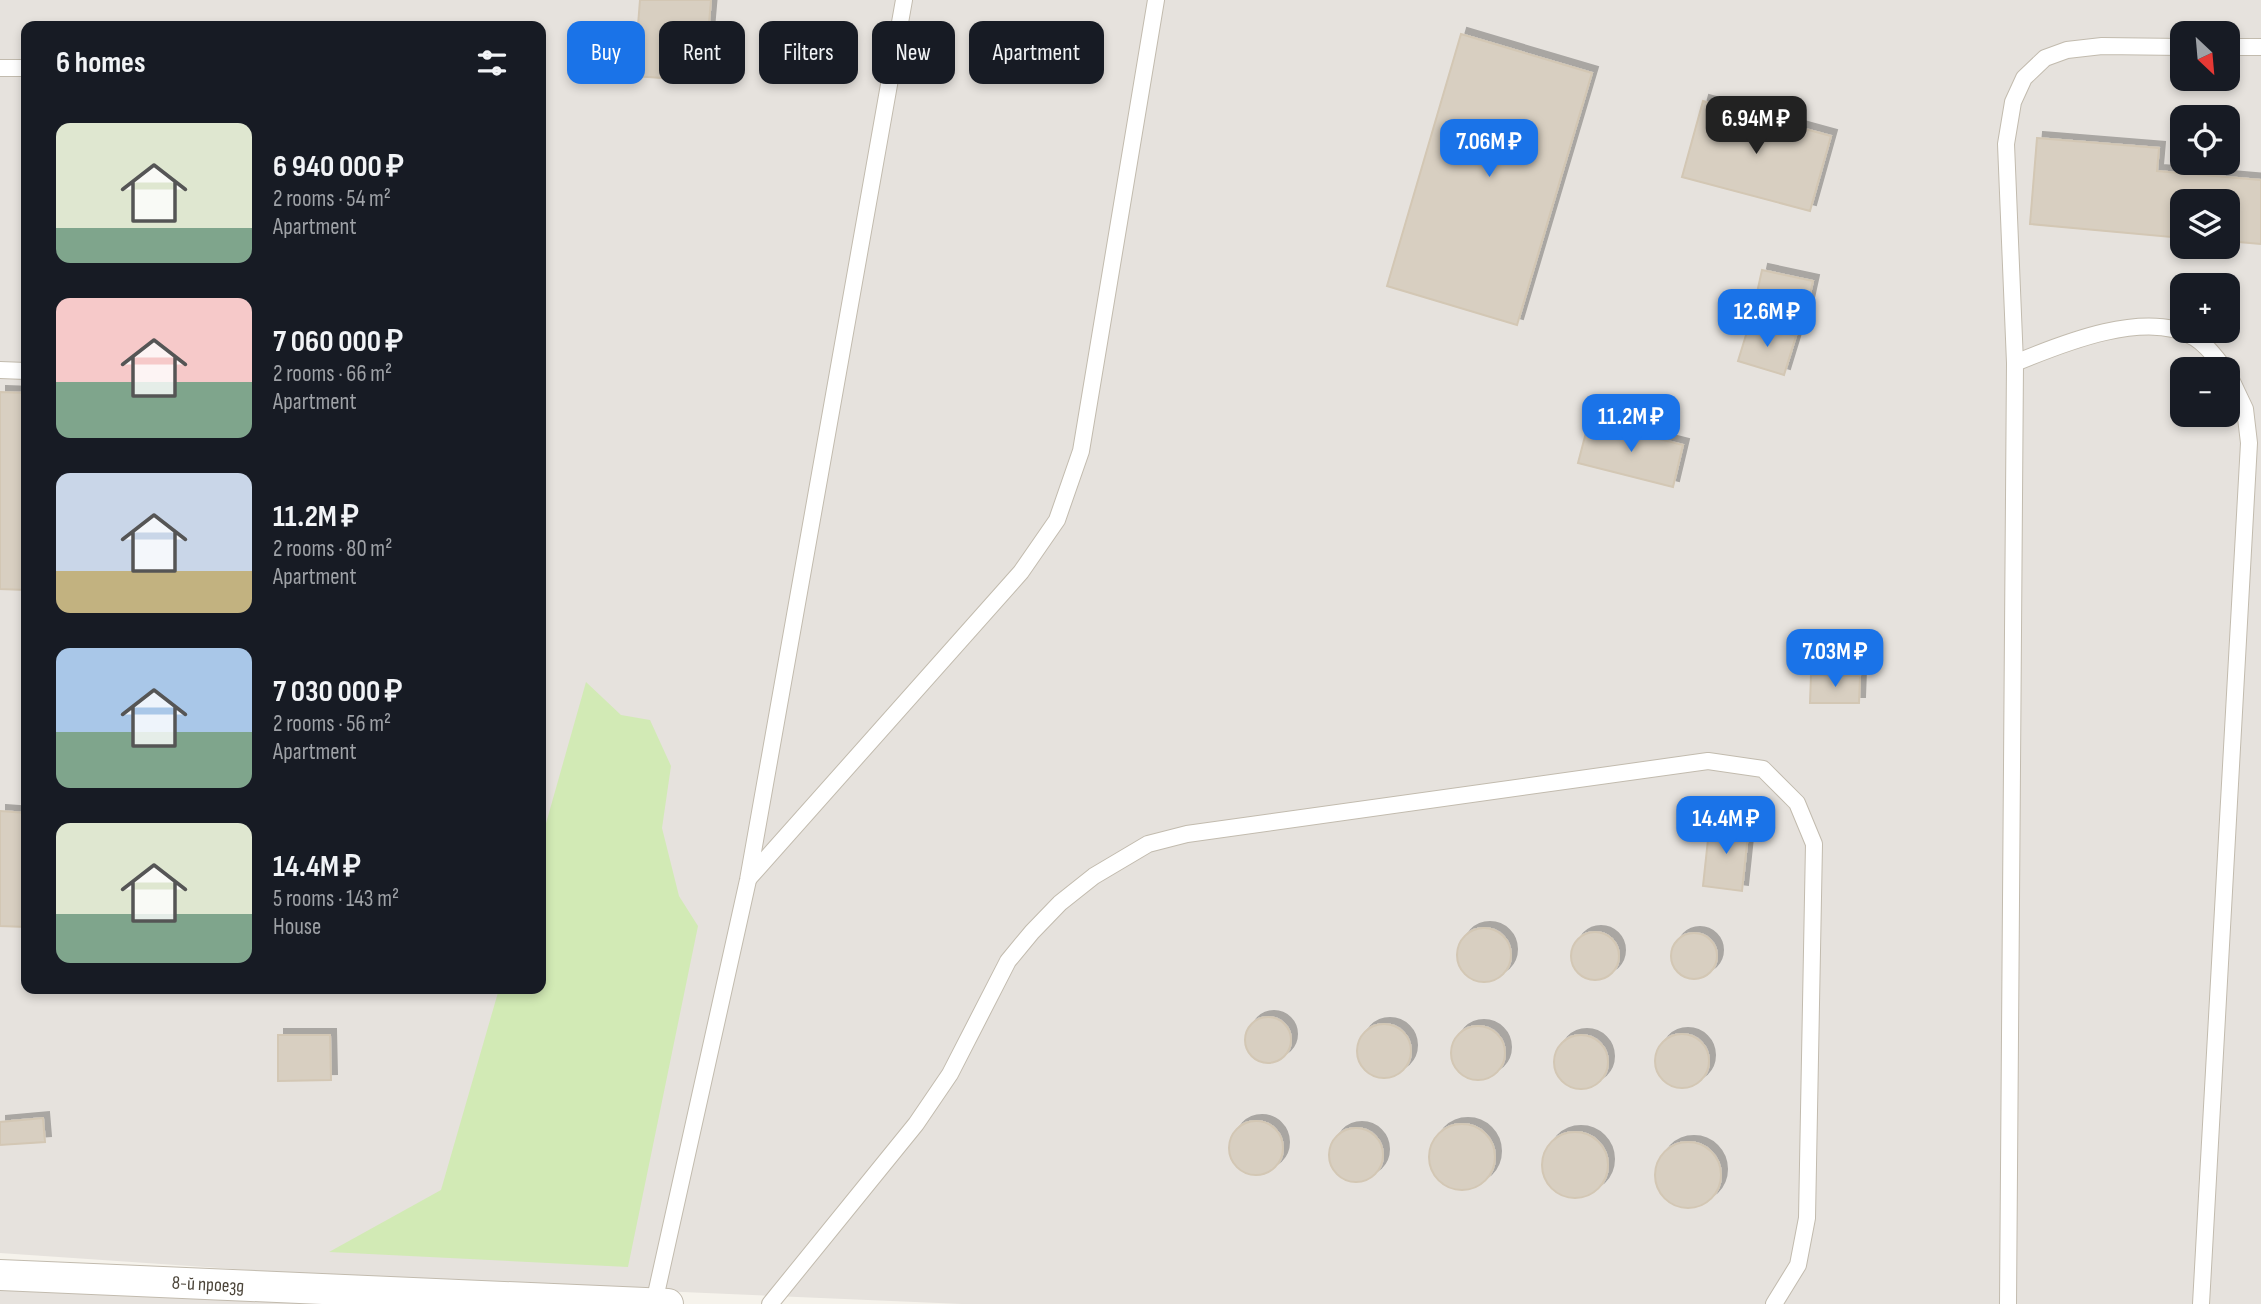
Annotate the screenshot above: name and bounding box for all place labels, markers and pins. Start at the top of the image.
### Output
pin: 6.94M ₽ [1691,96,1821,156]
pin: 7.06M ₽ [1424,120,1554,179]
pin: 12.6M ₽ [1702,290,1832,349]
pin: 11.2M ₽ [1566,394,1696,454]
pin: 7.03M ₽ [1770,630,1900,689]
pin: 14.4M ₽ [1661,796,1791,856]

